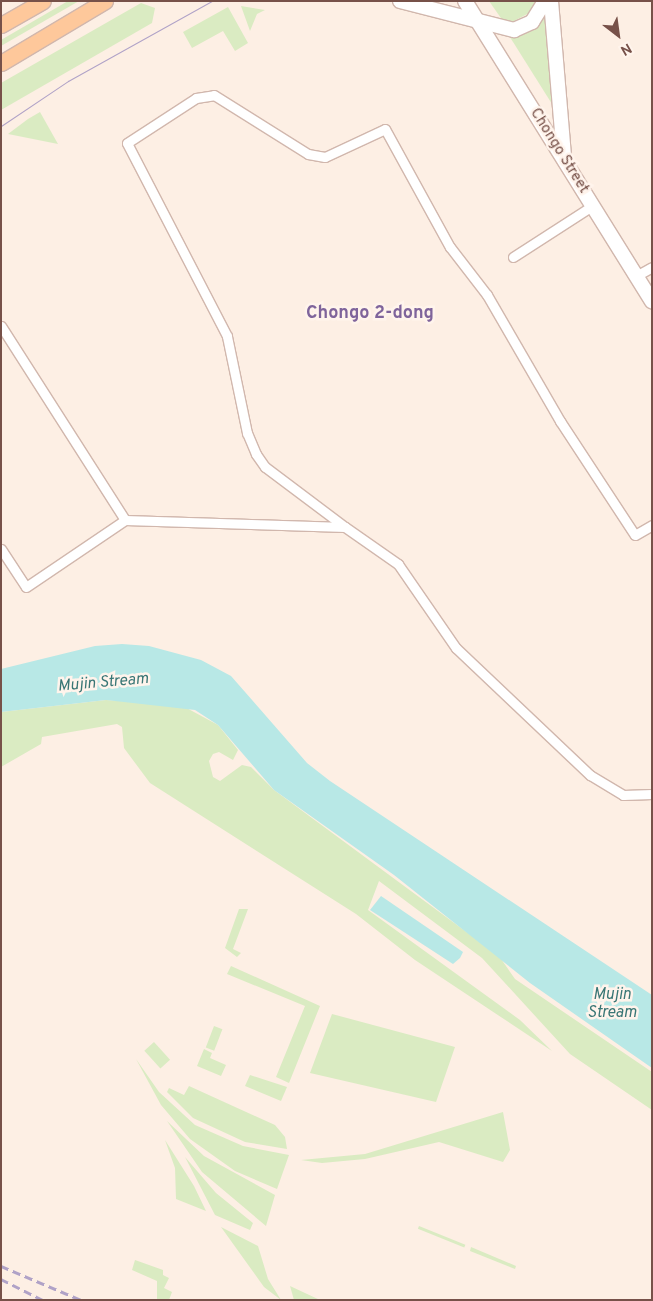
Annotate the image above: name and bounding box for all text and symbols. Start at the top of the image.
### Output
north arrow [593,10,643,60]
text: N [617,39,634,58]
street label: Chongo Street [526,105,592,197]
district label: Chongo 2-dong [306,303,434,325]
water label: Mujin Stream [57,669,149,697]
water label: Mujin Stream [587,985,637,1023]

